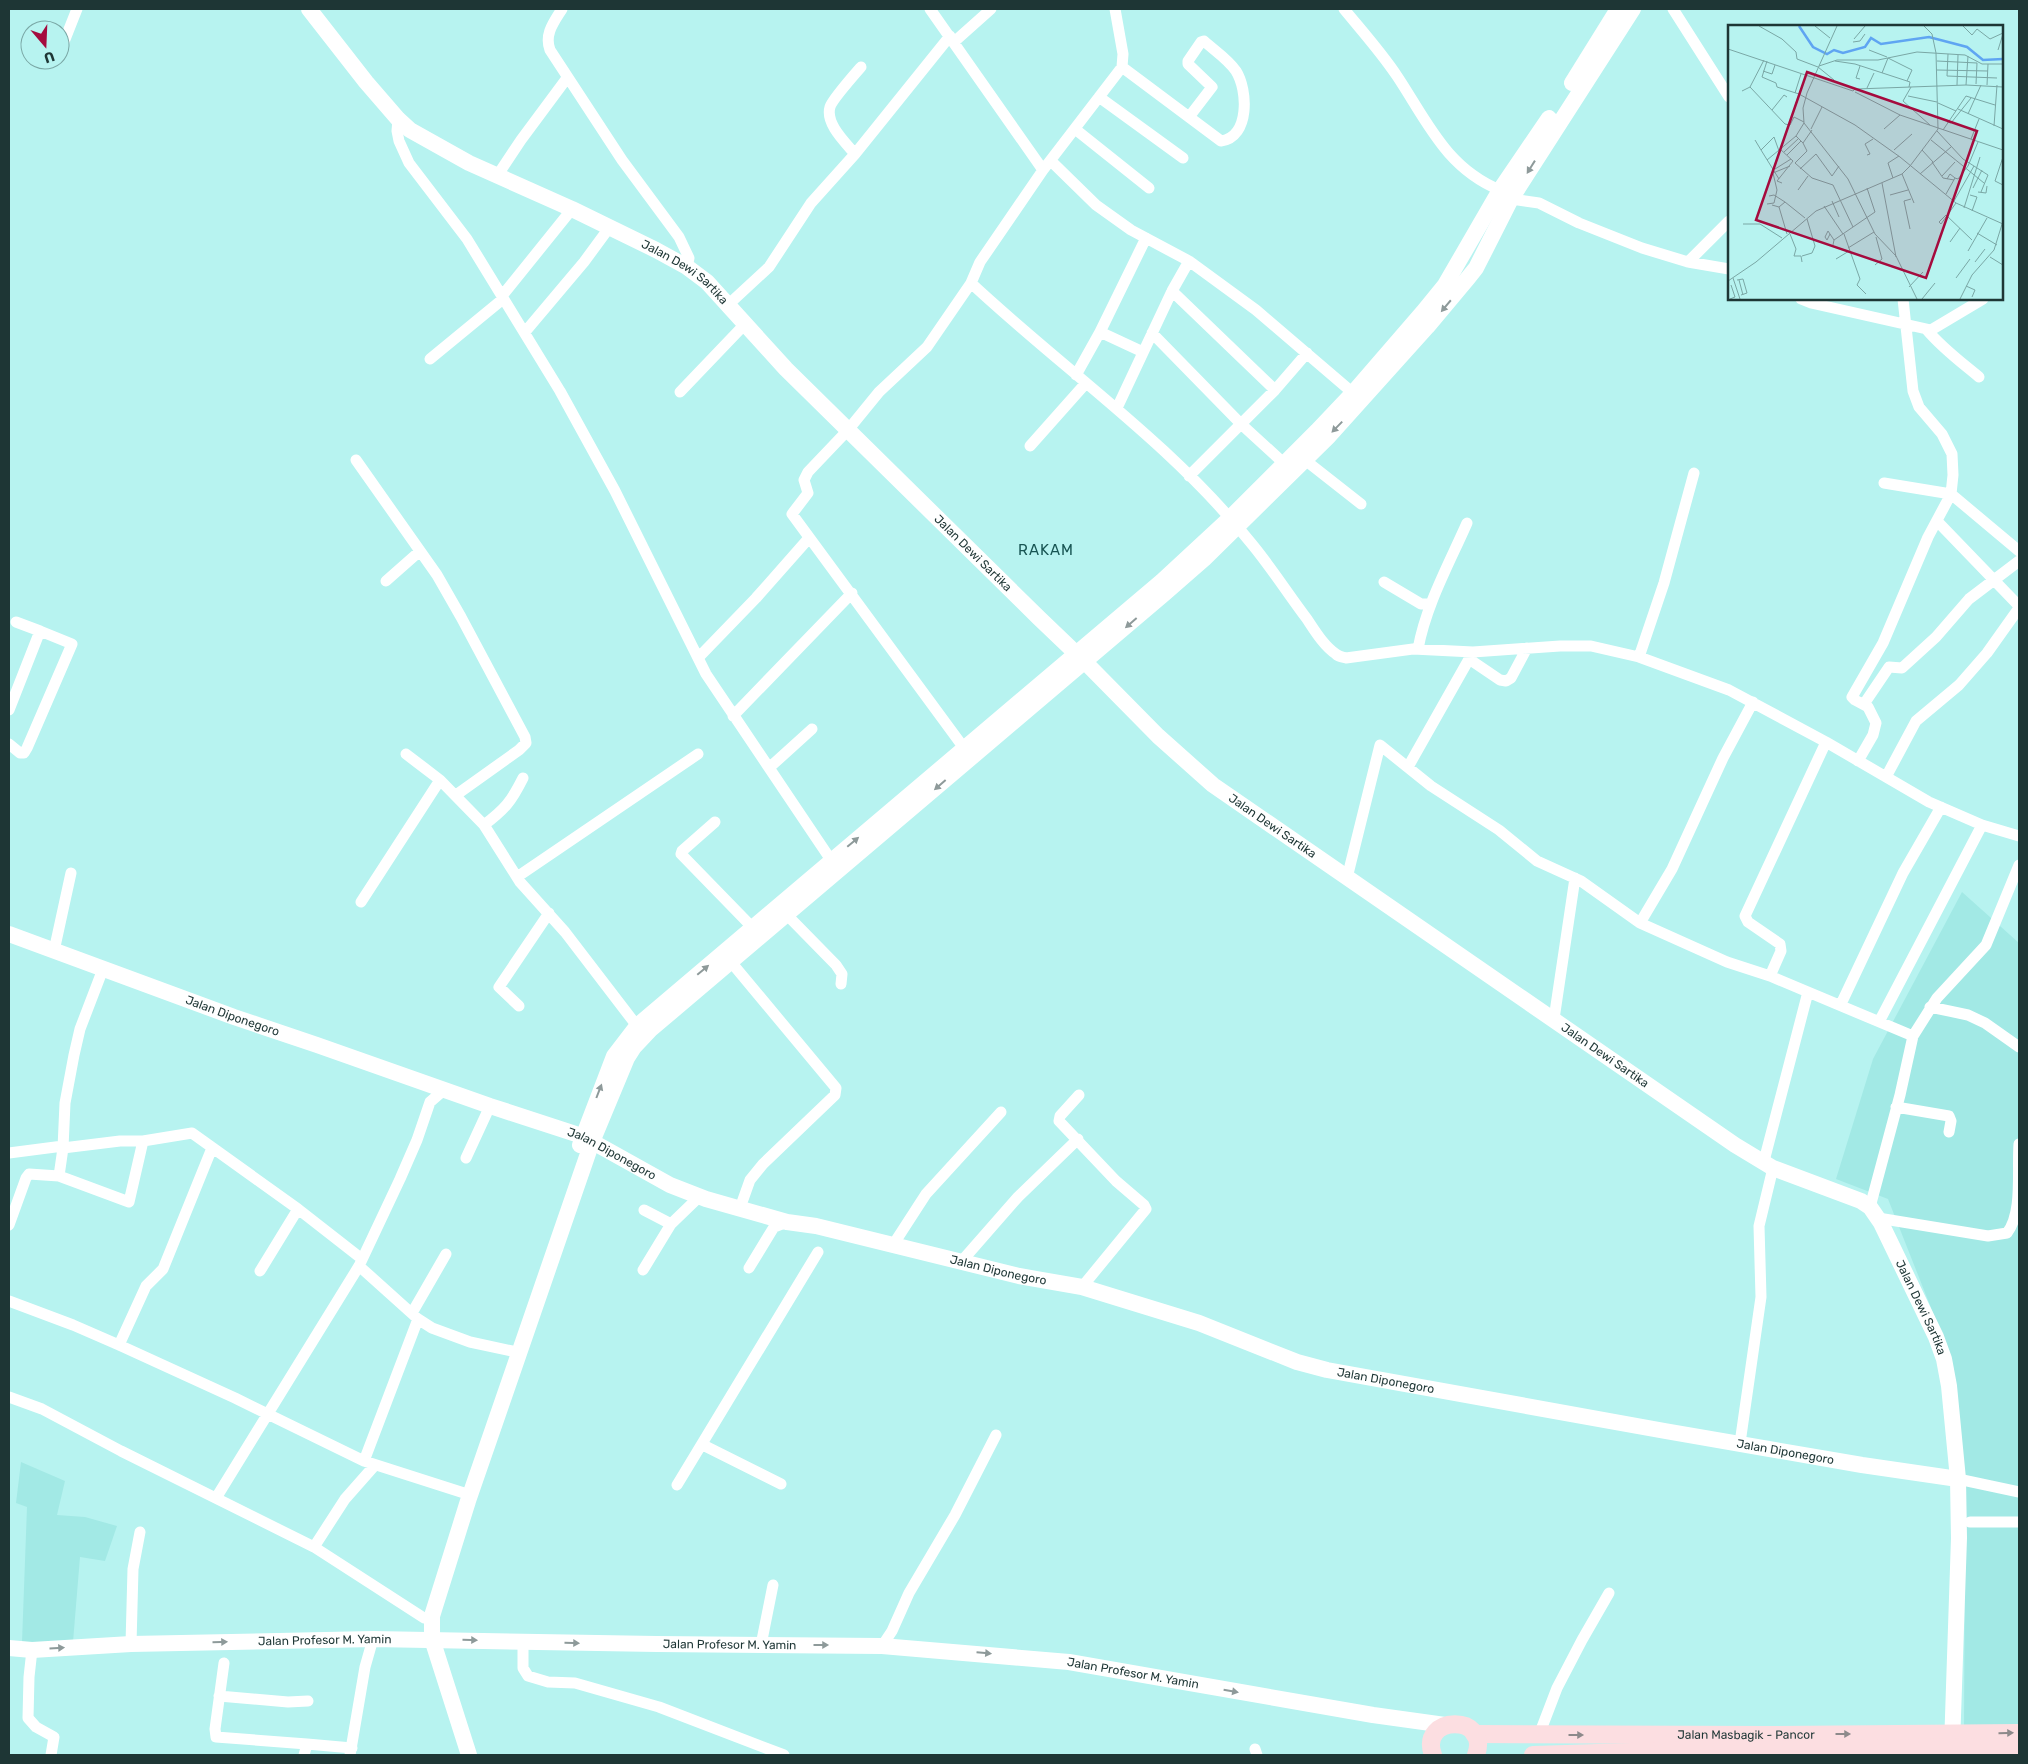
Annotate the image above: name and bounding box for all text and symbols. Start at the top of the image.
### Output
north arrow [20,20,70,70]
inset map [1728,25,2003,300]
text: U [42,47,57,67]
one-way arrow [1526,161,1535,174]
street label: Jalan Dewi Sartika [639,237,731,307]
one-way arrow [1440,299,1451,312]
one-way arrow [1331,420,1343,432]
street label: Jalan Dewi Sartika [931,512,1015,594]
district label: RAKAM [1018,541,1074,559]
one-way arrow [1125,618,1138,629]
one-way arrow [934,779,947,790]
street label: Jalan Dewi Sartika [1226,791,1319,861]
one-way arrow [847,836,860,847]
one-way arrow [696,964,709,975]
street label: Jalan Diponegoro [184,993,281,1039]
street label: Jalan Dewi Sartika [1559,1020,1651,1090]
one-way arrow [595,1083,603,1098]
street label: Jalan Diponegoro [566,1125,659,1183]
street label: Jalan Diponegoro [949,1252,1048,1288]
street label: Jalan Dewi Sartika [1893,1258,1949,1357]
street label: Jalan Diponegoro [1336,1365,1436,1396]
street label: Jalan Diponegoro [1736,1436,1835,1467]
street label: Jalan Profesor M. Yamin [258,1632,392,1648]
one-way arrow [462,1637,478,1645]
street label: Jalan Profesor M. Yamin [663,1637,797,1652]
one-way arrow [212,1638,228,1646]
one-way arrow [564,1639,580,1647]
one-way arrow [814,1641,830,1649]
one-way arrow [50,1644,66,1652]
one-way arrow [976,1649,992,1657]
street label: Jalan Profesor M. Yamin [1066,1655,1200,1692]
one-way arrow [1223,1687,1239,1695]
street label: Jalan Masbagik - Pancor [1677,1728,1815,1742]
one-way arrow [1998,1729,2014,1737]
one-way arrow [1835,1730,1851,1738]
one-way arrow [1568,1731,1584,1739]

